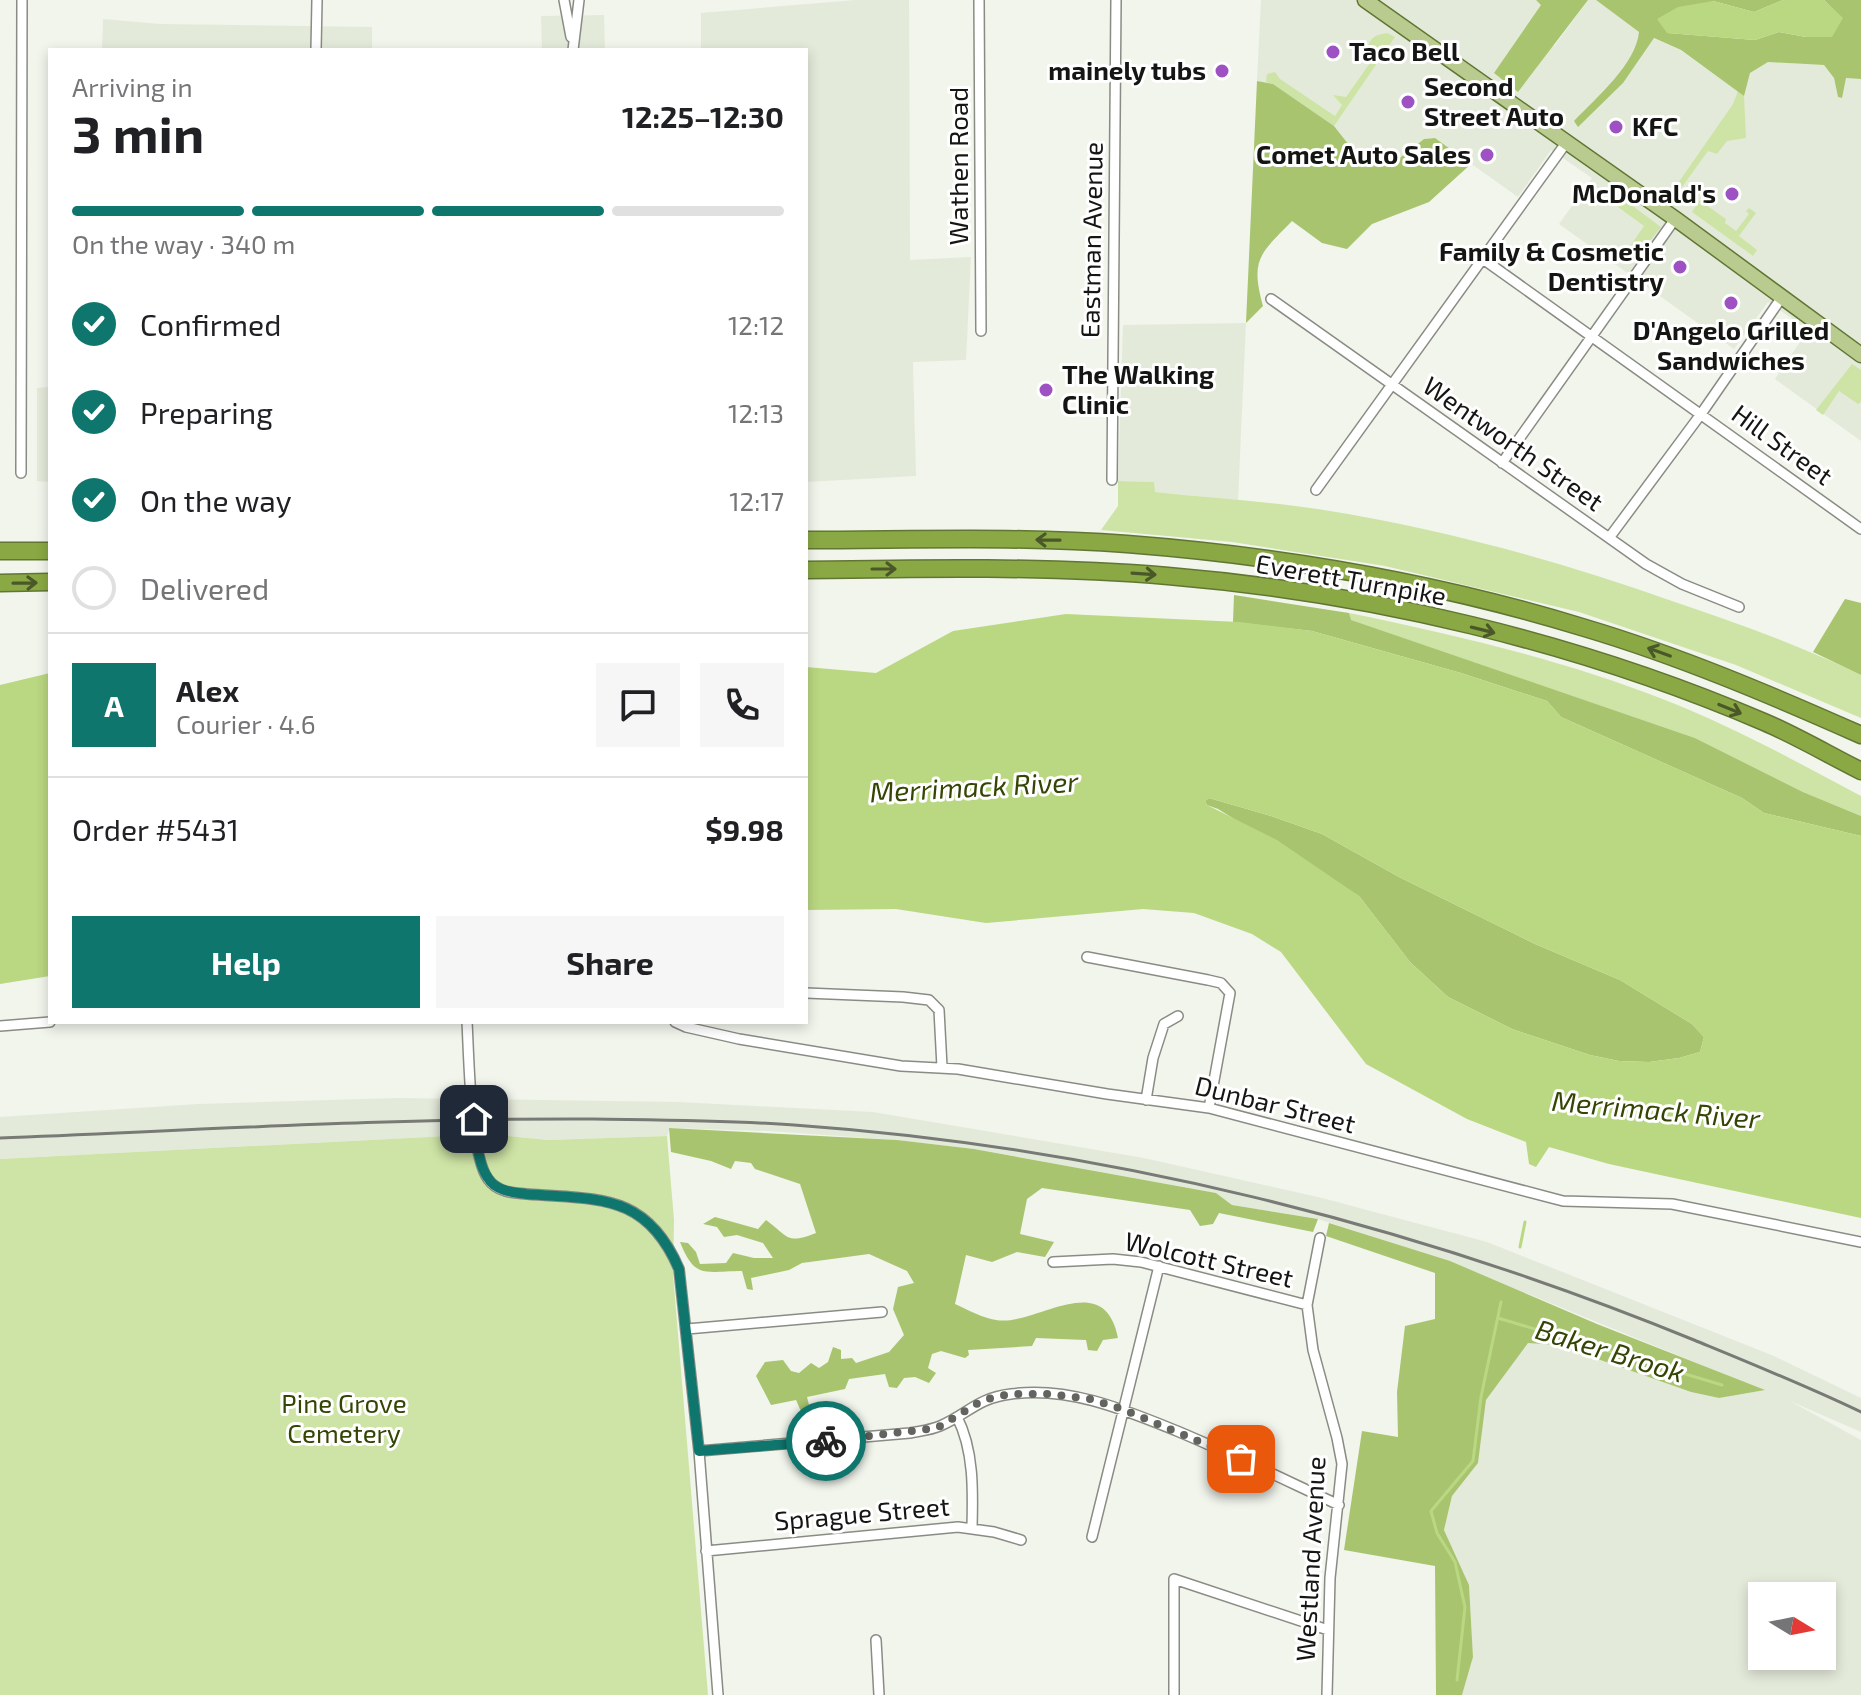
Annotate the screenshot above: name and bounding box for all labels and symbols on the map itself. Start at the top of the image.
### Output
place label: Taco Bell [1349,35,1460,66]
marker: Taco Bell [1324,43,1342,61]
place label: mainely tubs [1048,54,1206,86]
marker: mainely tubs [1213,62,1231,80]
place label: Second Street Auto [1424,70,1564,131]
street label: Wathen Road [942,87,973,245]
marker: Second Street Auto [1399,93,1417,111]
place label: KFC [1632,110,1678,141]
marker: KFC [1607,118,1625,136]
place label: Comet Auto Sales [1256,138,1471,169]
street label: Eastman Avenue [1073,142,1108,338]
marker: Comet Auto Sales [1478,146,1496,164]
place label: McDonald's [1572,177,1716,208]
marker: McDonald's [1723,185,1741,203]
place label: Family & Cosmetic Dentistry [1439,235,1664,297]
marker: Family & Cosmetic Dentistry [1671,258,1689,276]
marker: D'Angelo Grilled Sandwiches [1722,294,1740,312]
place label: D'Angelo Grilled Sandwiches [1633,314,1829,375]
place label: The Walking Clinic [1062,358,1214,419]
street label: Wentworth Street [1418,369,1610,517]
marker: The Walking Clinic [1037,381,1055,399]
street label: Hill Street [1727,397,1839,491]
one-way arrow [1035,533,1062,548]
street label: Everett Turnpike [1254,547,1449,611]
one-way arrow [870,561,897,577]
one-way arrow [1130,567,1157,582]
one-way arrow [11,575,38,591]
one-way arrow [1469,623,1495,638]
one-way arrow [1647,644,1672,659]
one-way arrow [1717,703,1742,717]
water label: Merrimack River [869,764,1080,808]
street label: Dunbar Street [1192,1069,1359,1138]
water label: Merrimack River [1551,1083,1762,1135]
pin [440,1085,508,1153]
street label: Wolcott Street [1122,1224,1297,1293]
water label: Baker Brook [1532,1311,1689,1389]
park label: Pine Grove Cemetery [281,1387,407,1448]
courier [786,1401,866,1481]
pin [1207,1425,1275,1493]
street label: Westland Avenue [1289,1455,1330,1662]
street label: Sprague Street [773,1489,951,1536]
north arrow [1748,1582,1836,1670]

